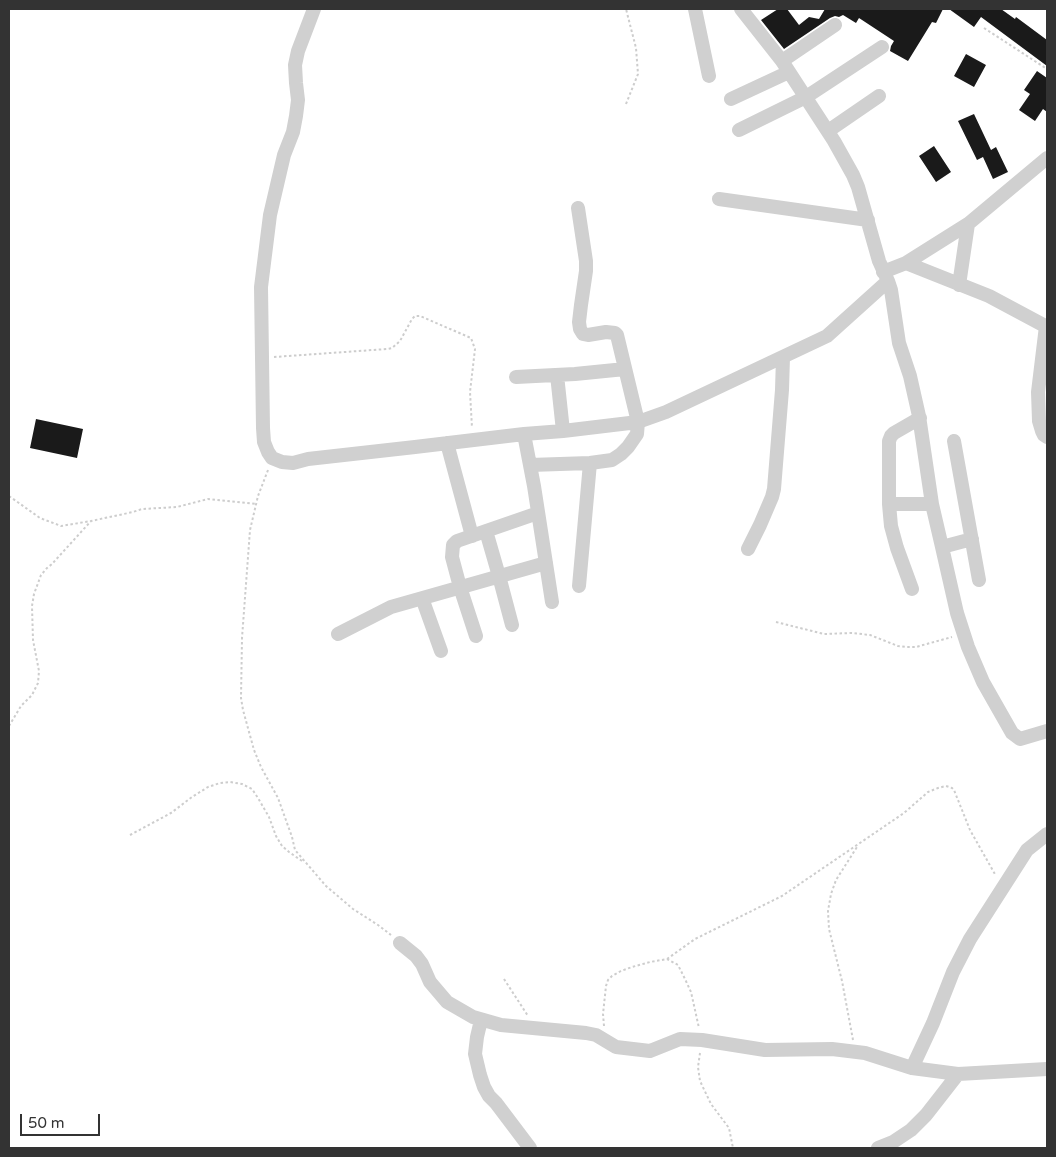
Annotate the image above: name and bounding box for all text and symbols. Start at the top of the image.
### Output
scale bar [22,1104,102,1136]
text: 50 m [28,1114,65,1132]

